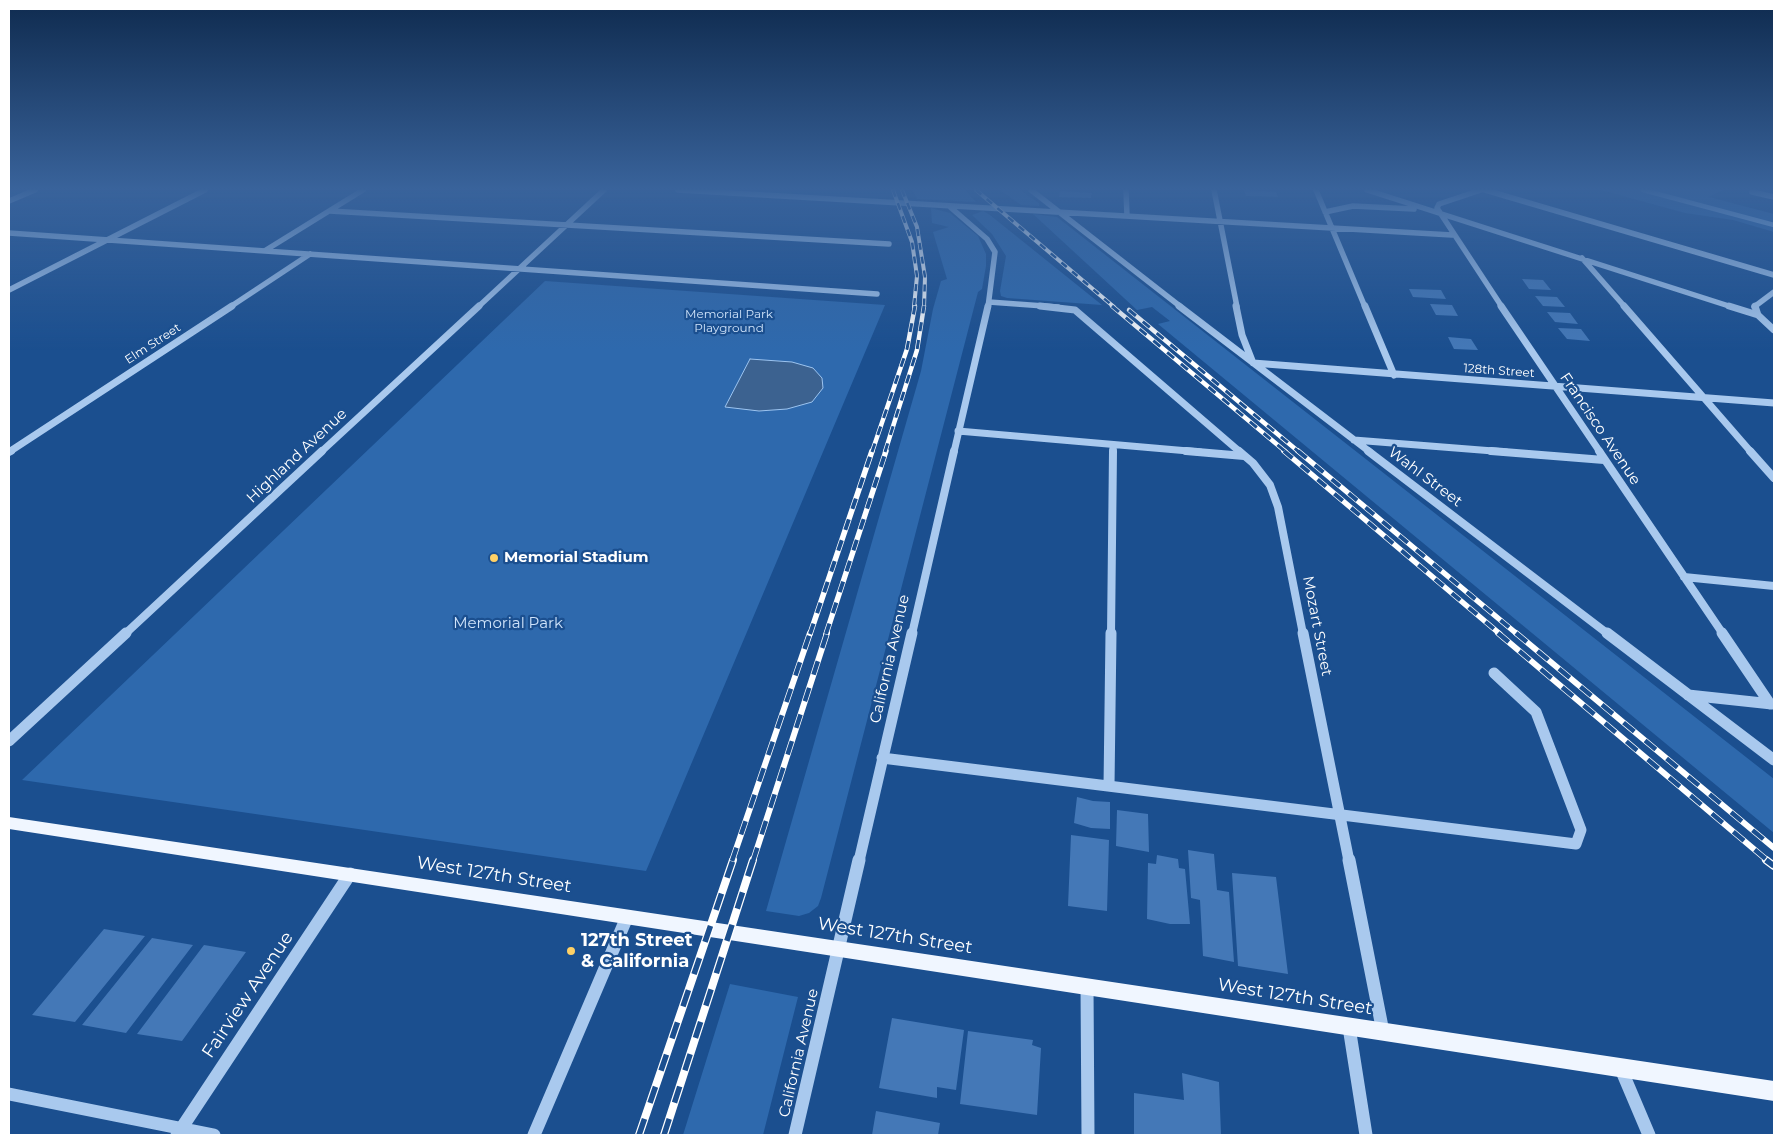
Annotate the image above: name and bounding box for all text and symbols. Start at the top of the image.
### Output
park label: Memorial Park Playground [685,307,773,335]
street label: Elm Street [122,321,184,367]
street label: 128th Street [1463,361,1535,381]
street label: Francisco Avenue [1556,369,1644,489]
street label: Highland Avenue [243,405,351,507]
street label: Wahl Street [1384,443,1466,511]
place label: Memorial Stadium [504,549,648,567]
marker: Memorial Stadium [488,552,500,564]
street label: Mozart Street [1298,574,1336,678]
street label: California Avenue [866,593,914,725]
park label: Memorial Park [453,615,563,633]
street label: West 127th Street [415,852,573,898]
street label: West 127th Street [816,913,974,959]
street label: Fairview Avenue [198,928,298,1062]
place label: 127th Street & California [581,930,693,972]
marker: 127th Street & California [565,945,577,957]
street label: West 127th Street [1216,974,1374,1020]
street label: California Avenue [775,987,823,1119]

